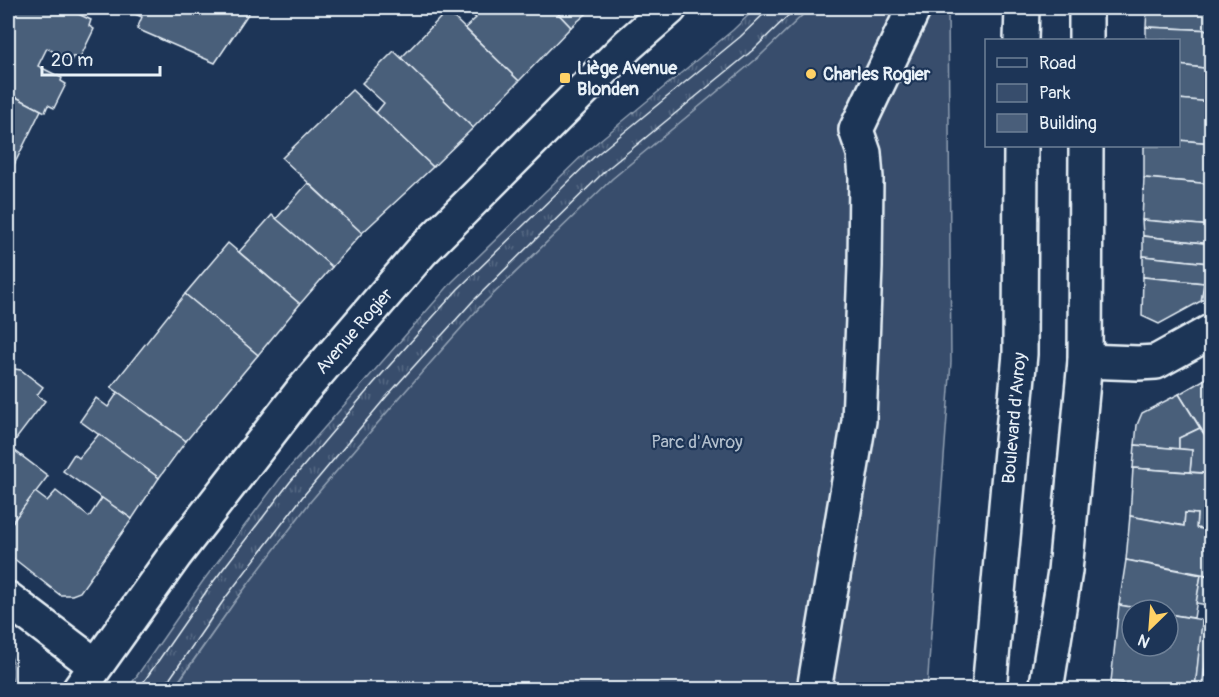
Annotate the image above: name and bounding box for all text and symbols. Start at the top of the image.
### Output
scale bar [42,39,160,77]
legend [985,39,1180,147]
text: 20 m [51,49,93,72]
text: Road [1039,52,1076,75]
place label: Liège Avenue Blonden [577,57,678,101]
place label: Charles Rogier [823,63,931,86]
marker: Charles Rogier [804,67,818,81]
marker: Liège Avenue Blonden [558,71,572,85]
text: Park [1039,82,1071,105]
text: Building [1039,112,1097,135]
street label: Avenue Rogier [311,283,398,379]
street label: Boulevard d'Avroy [997,351,1032,485]
park label: Parc d'Avroy [651,431,743,454]
north arrow [1120,598,1180,658]
text: N [1135,629,1153,652]

